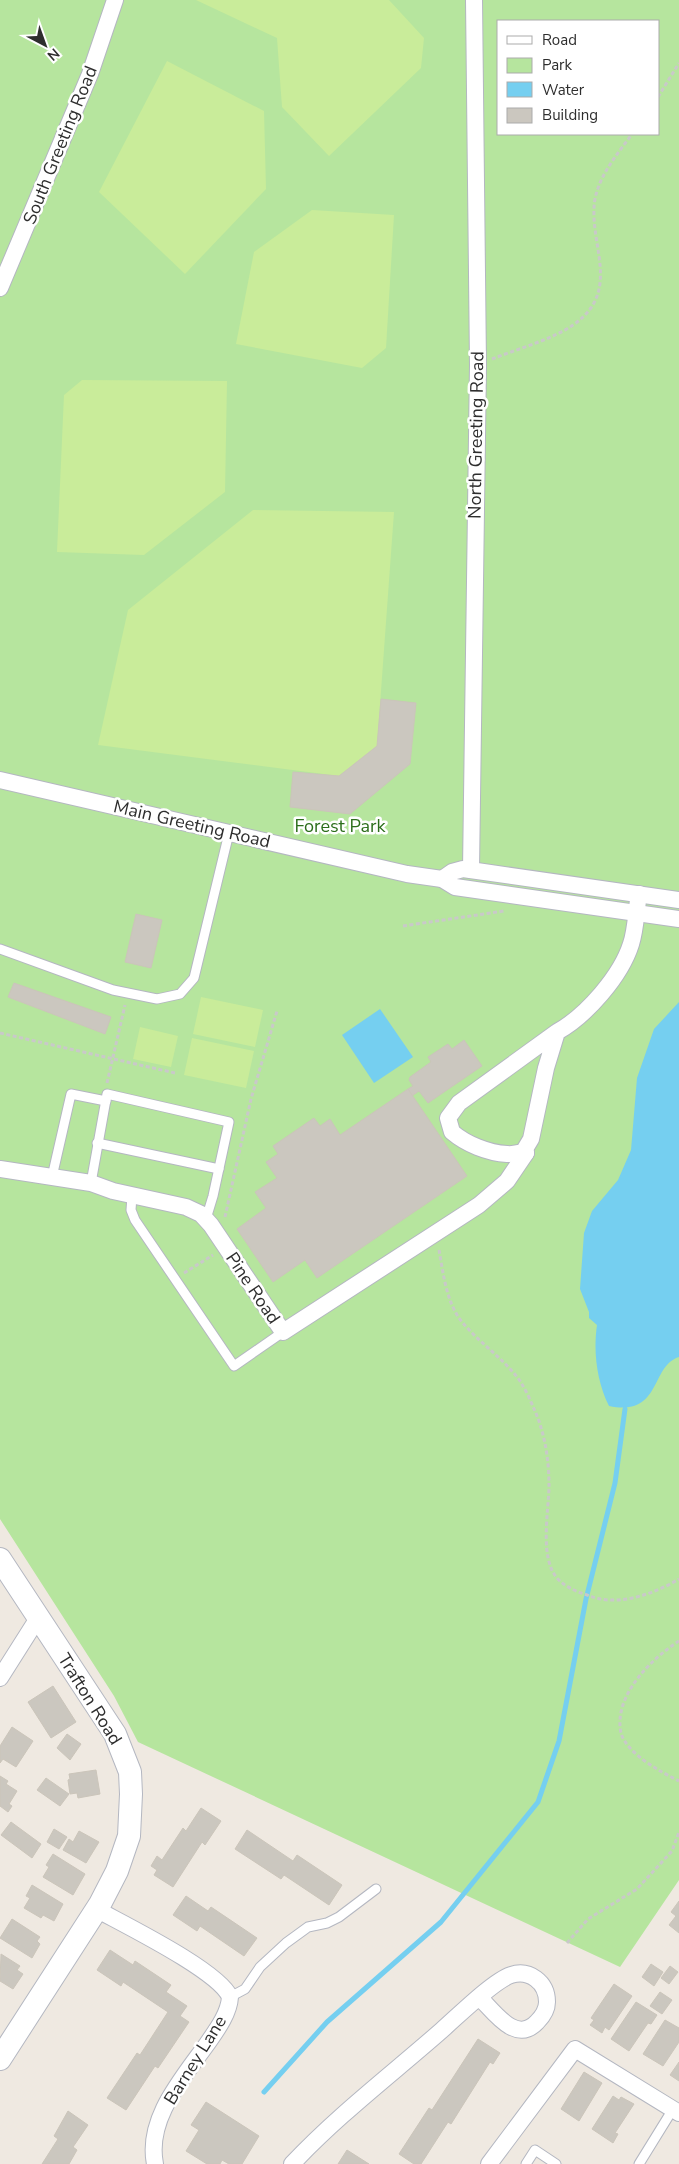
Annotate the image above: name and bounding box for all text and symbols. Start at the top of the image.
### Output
north arrow [20,20,70,70]
legend [497,20,659,135]
text: Road [542,30,577,50]
text: N [43,44,63,65]
text: Park [542,55,572,75]
street label: South Greeting Road [17,62,103,228]
text: Water [542,80,585,100]
text: Building [542,105,598,125]
street label: North Greeting Road [463,351,489,519]
street label: Main Greeting Road [111,794,273,854]
park label: Forest Park [295,814,386,838]
street label: Pine Road [220,1247,286,1329]
street label: Trafton Road [52,1649,128,1749]
street label: Barney Lane [158,2011,232,2109]

